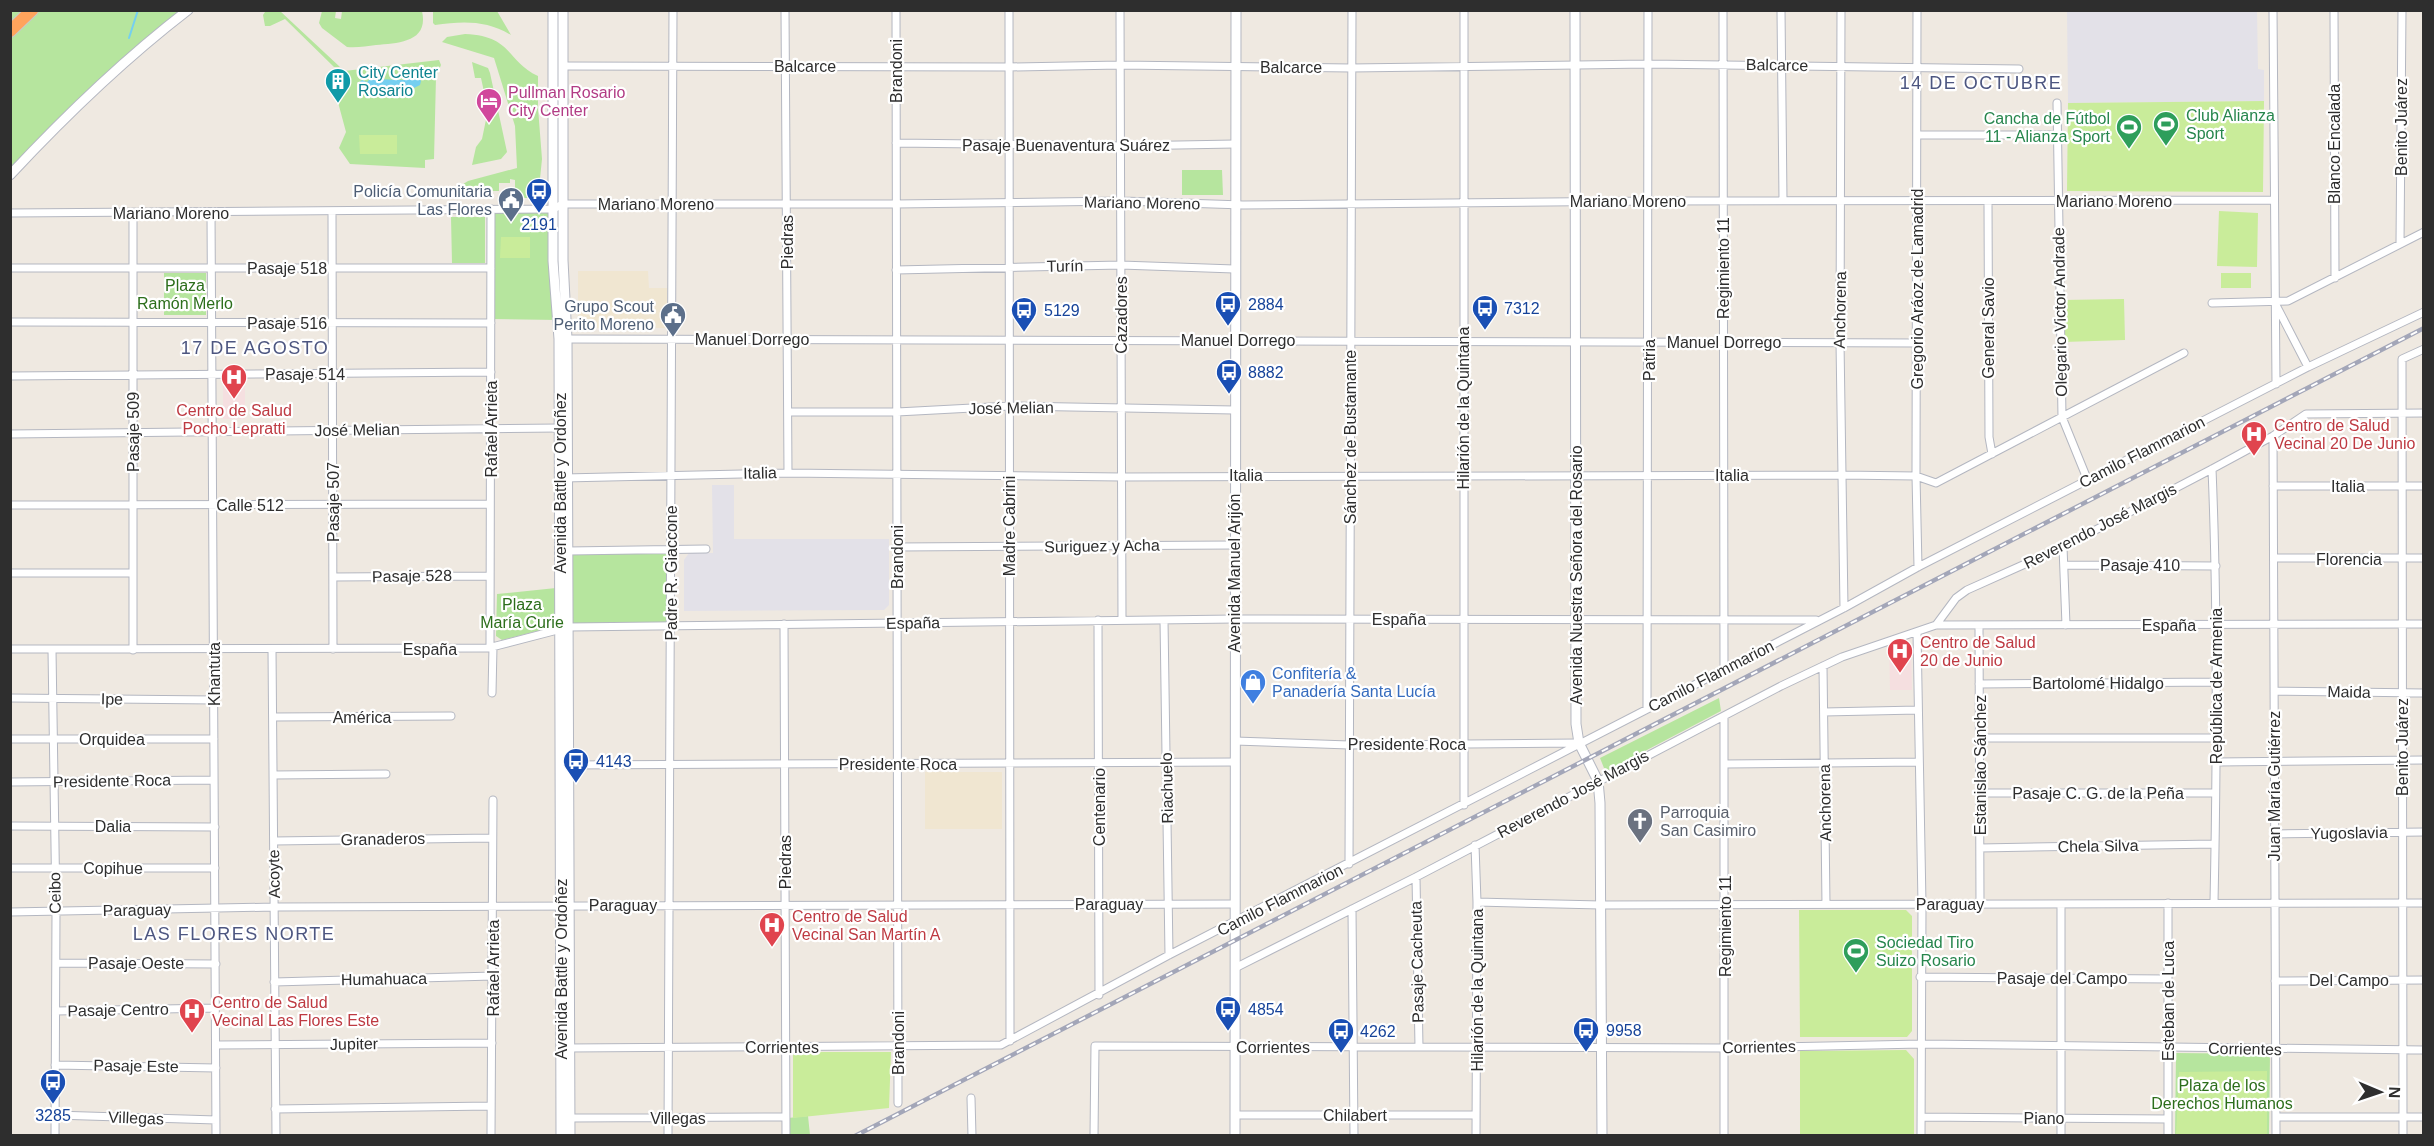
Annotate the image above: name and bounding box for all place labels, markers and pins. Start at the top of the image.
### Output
place label: City Center Rosario [358,64,439,99]
building icon: City Center Rosario [323,66,353,104]
place label: Pullman Rosario City Center [508,84,625,119]
hotel icon: Pullman Rosario City Center [474,86,504,124]
place label: Club Alianza Sport [2186,107,2275,142]
sports icon: Club Alianza Sport [2151,109,2181,147]
place label: Cancha de Fútbol 11 - Alianza Sport [1984,110,2111,145]
sports icon: Cancha de Fútbol 11 - Alianza Sport [2114,112,2144,150]
bus stop icon: 2191 [524,176,554,214]
place label: Policía Comunitaria Las Flores [353,183,492,218]
public building icon: Policía Comunitaria Las Flores [496,185,526,223]
place label: 2191 [521,216,557,233]
bus stop icon: 2884 [1213,289,1243,327]
bus stop icon: 7312 [1470,293,1500,331]
bus stop icon: 5129 [1009,295,1039,333]
place label: 2884 [1248,296,1284,313]
place label: Grupo Scout Perito Moreno [554,298,655,333]
public building icon: Grupo Scout Perito Moreno [658,300,688,338]
place label: 7312 [1504,300,1540,317]
place label: 5129 [1044,302,1080,319]
bus stop icon: 8882 [1214,357,1244,395]
hospital icon: Centro de Salud Pocho Lepratti [219,362,249,400]
place label: 8882 [1248,364,1284,381]
place label: Centro de Salud Pocho Lepratti [176,402,292,437]
place label: Centro de Salud Vecinal 20 De Junio [2274,417,2416,452]
hospital icon: Centro de Salud Vecinal 20 De Junio [2239,419,2269,457]
place label: Centro de Salud 20 de Junio [1920,634,2036,669]
hospital icon: Centro de Salud 20 de Junio [1885,636,1915,674]
place label: Confitería & Panadería Santa Lucía [1272,665,1436,700]
shop icon: Confitería & Panadería Santa Lucía [1238,667,1268,705]
bus stop icon: 4143 [561,746,591,784]
place label: 4143 [596,753,632,770]
place label: Parroquia San Casimiro [1660,804,1756,839]
church icon: Parroquia San Casimiro [1625,806,1655,844]
place label: Centro de Salud Vecinal San Martín A [792,908,941,943]
hospital icon: Centro de Salud Vecinal San Martín A [757,910,787,948]
place label: Sociedad Tiro Suizo Rosario [1876,934,1976,969]
sports icon: Sociedad Tiro Suizo Rosario [1841,936,1871,974]
place label: Centro de Salud Vecinal Las Flores Este [212,994,379,1029]
bus stop icon: 4854 [1213,994,1243,1032]
hospital icon: Centro de Salud Vecinal Las Flores Este [177,996,207,1034]
place label: 4854 [1248,1001,1284,1018]
bus stop icon: 9958 [1571,1015,1601,1053]
bus stop icon: 4262 [1326,1016,1356,1054]
place label: 9958 [1606,1022,1642,1039]
place label: 4262 [1360,1023,1396,1040]
bus stop icon: 3285 [38,1067,68,1105]
place label: 3285 [35,1107,71,1124]

